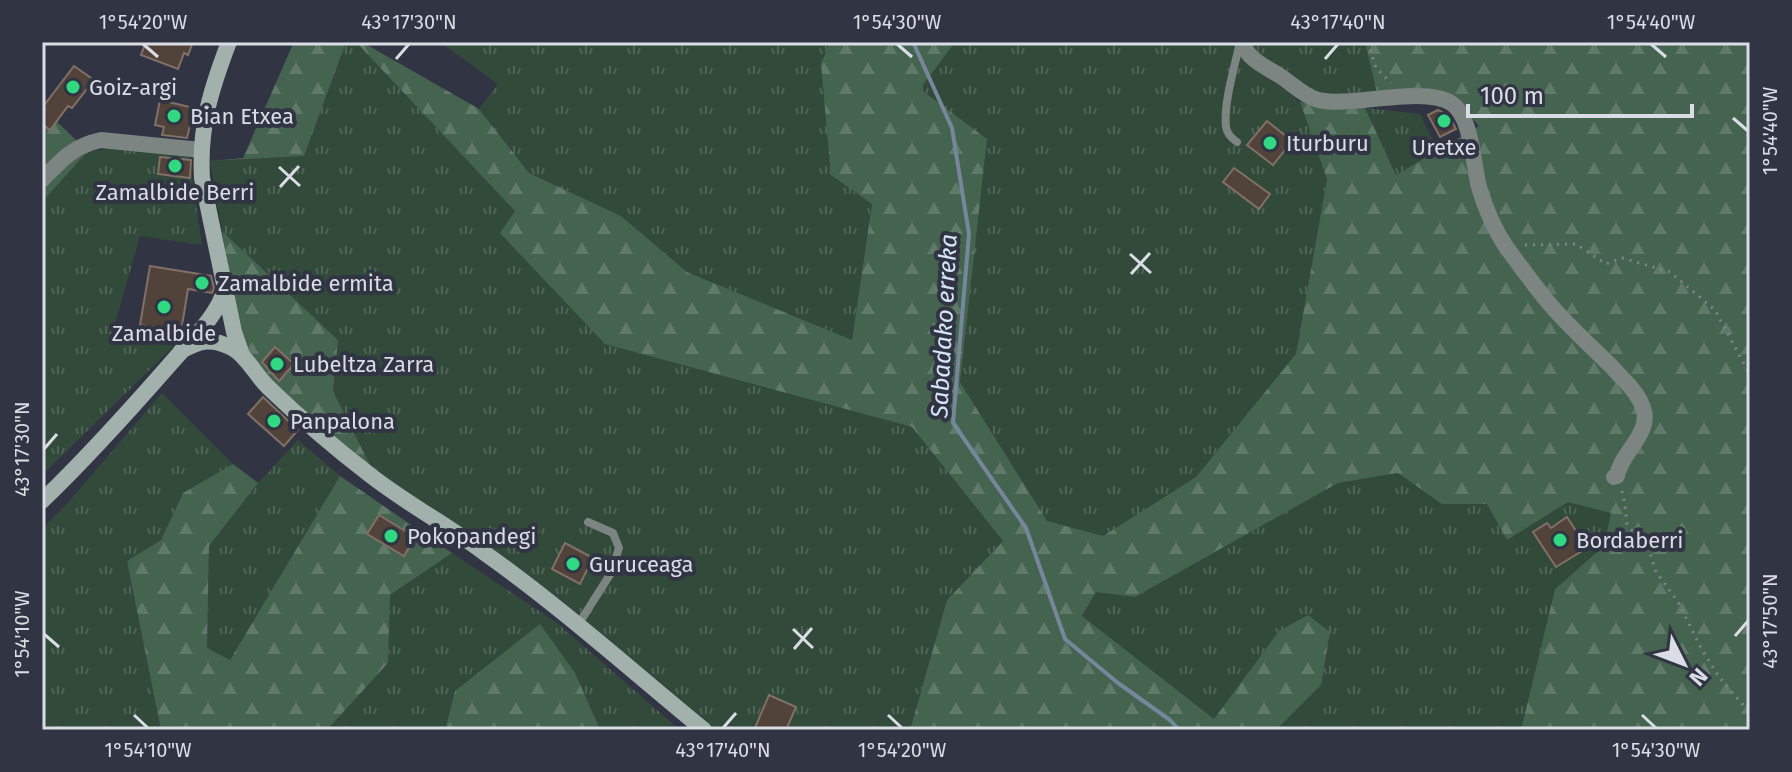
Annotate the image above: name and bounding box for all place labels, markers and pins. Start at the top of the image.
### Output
place label: Goiz-argi [89,74,177,101]
marker: Goiz-argi [64,78,82,96]
place label: Bian Etxea [190,103,294,130]
marker: Bian Etxea [165,107,183,125]
marker: Uretxe [1435,112,1453,130]
place label: Iturburu [1286,130,1369,157]
marker: Iturburu [1261,134,1279,152]
place label: Uretxe [1412,134,1476,161]
marker: Zamalbide Berri [166,157,184,175]
place label: Zamalbide Berri [96,179,254,206]
place label: Zamalbide ermita [218,270,394,297]
marker: Zamalbide ermita [193,274,211,292]
marker: Zamalbide [155,298,173,316]
place label: Zamalbide [112,320,216,347]
place label: Lubeltza Zarra [293,351,434,378]
marker: Lubeltza Zarra [268,355,286,373]
place label: Panpalona [290,408,395,435]
marker: Panpalona [265,412,283,430]
place label: Pokopandegi [407,523,536,550]
marker: Pokopandegi [382,527,400,545]
place label: Bordaberri [1576,527,1683,554]
marker: Bordaberri [1551,531,1569,549]
place label: Guruceaga [589,551,694,578]
marker: Guruceaga [564,555,582,573]

